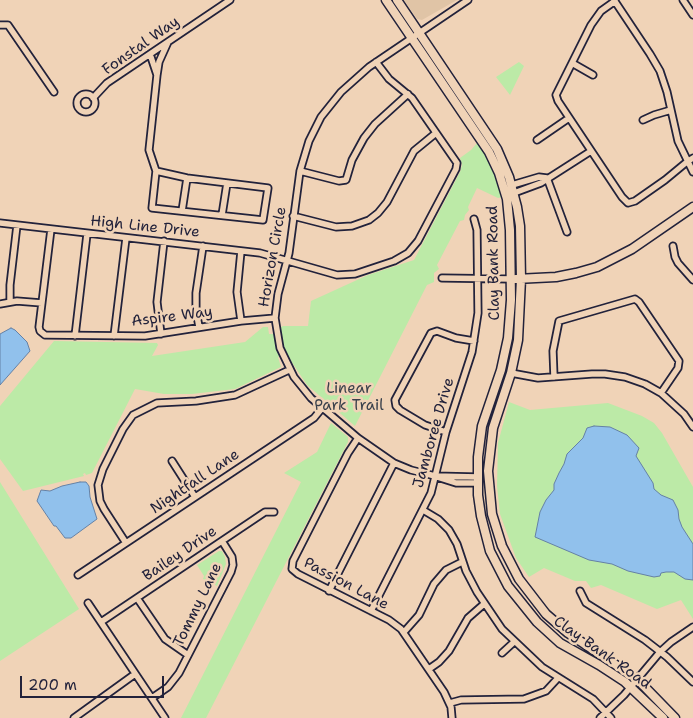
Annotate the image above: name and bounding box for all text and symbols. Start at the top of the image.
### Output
street label: Fonstal Way [99,13,183,79]
street label: Horizon Circle [255,205,291,309]
street label: Clay Bank Road [484,205,504,321]
street label: High Line Drive [89,212,201,242]
street label: Aspire Way [130,303,214,331]
street label: Jamboree Drive [410,376,458,490]
park label: Linear Park Trail [314,380,384,415]
street label: Nightfall Lane [147,446,243,518]
street label: Bailey Drive [140,523,220,585]
street label: Passion Lane [300,554,392,614]
street label: Tommy Lane [170,560,226,650]
street label: Clay Bank Road [550,613,654,693]
scale bar [22,666,166,698]
text: 200 m [28,675,77,695]

